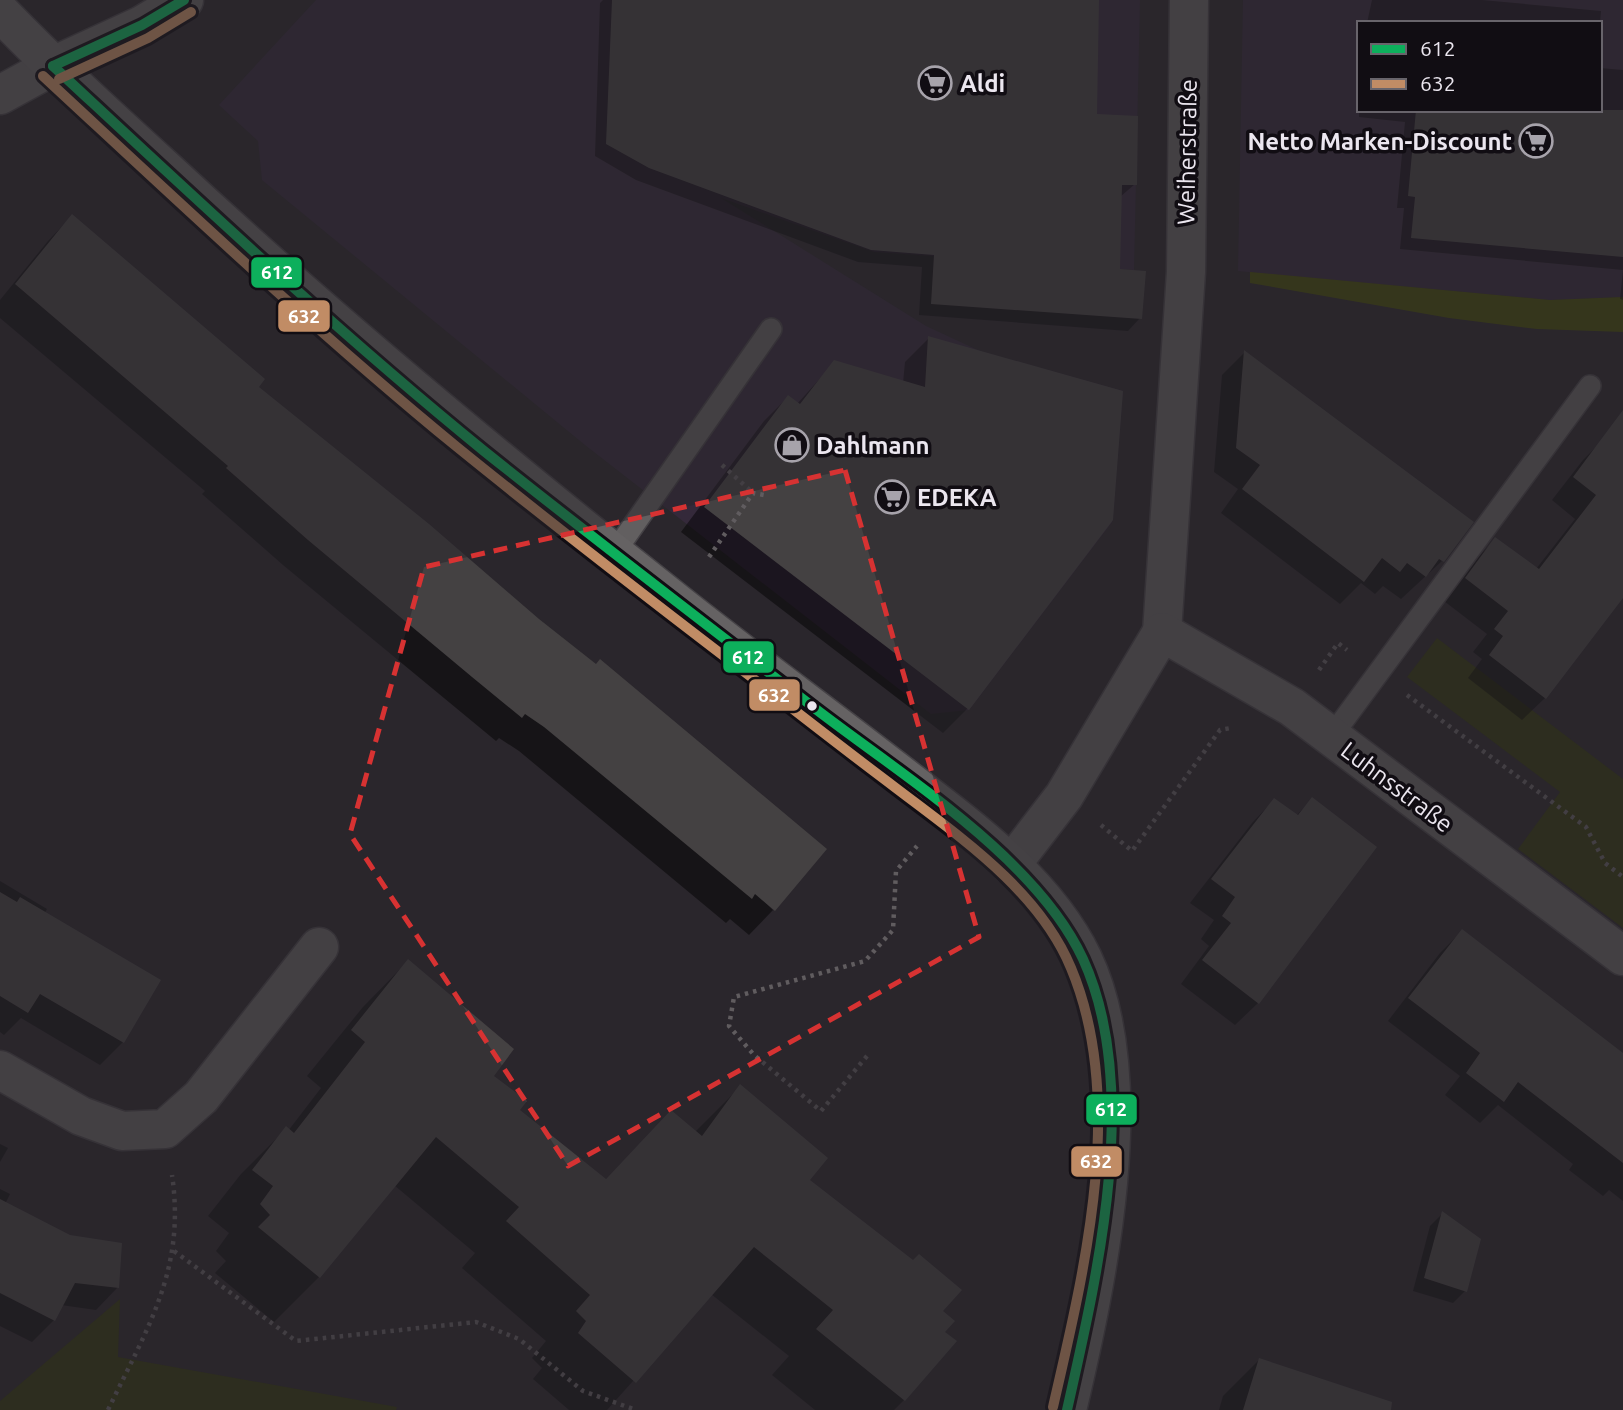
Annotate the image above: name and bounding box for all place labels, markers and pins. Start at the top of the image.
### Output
supermarket icon: Aldi [916,64,954,102]
place label: Aldi [960,70,1005,97]
supermarket icon: Netto Marken-Discount [1517,122,1555,160]
place label: Netto Marken-Discount [1247,128,1512,155]
shop icon: Dahlmann [773,426,811,464]
place label: Dahlmann [816,432,930,459]
supermarket icon: EDEKA [873,478,911,516]
place label: EDEKA [917,484,997,511]
unlabelled marker [805,699,819,713]

